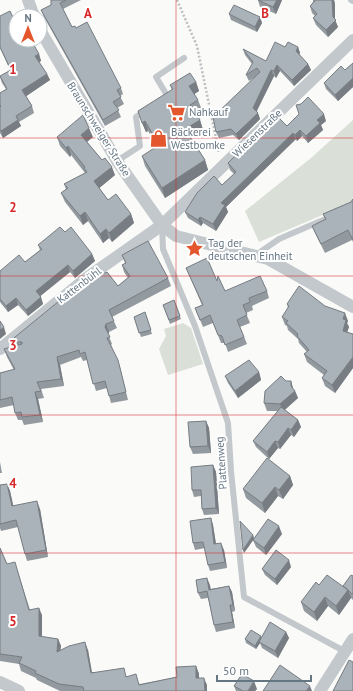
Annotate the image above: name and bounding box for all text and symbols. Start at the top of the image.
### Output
text: A [84,5,92,22]
text: B [261,5,269,22]
north arrow [8,8,48,48]
text: N [24,11,32,25]
text: 1 [9,61,17,78]
street label: Braunschweiger Straße [64,79,134,179]
supermarket icon: Nahkauf [166,102,186,122]
place label: Nahkauf [189,105,229,119]
street label: Wiesenstraße [229,106,285,160]
place label: Bäckerei Westbomke [171,125,225,152]
shop icon: Bäckerei Westbomke [148,128,168,148]
text: 2 [9,199,17,216]
place label: Tag der deutschen Einheit [208,236,293,263]
place icon: Tag der deutschen Einheit [185,239,205,259]
street label: Kattenbühl [54,263,105,306]
text: 3 [9,337,17,354]
street label: Plattenweg [212,436,230,490]
text: 4 [9,475,17,492]
text: 5 [9,613,17,630]
scale bar [217,657,311,683]
text: 50 m [223,663,249,678]

